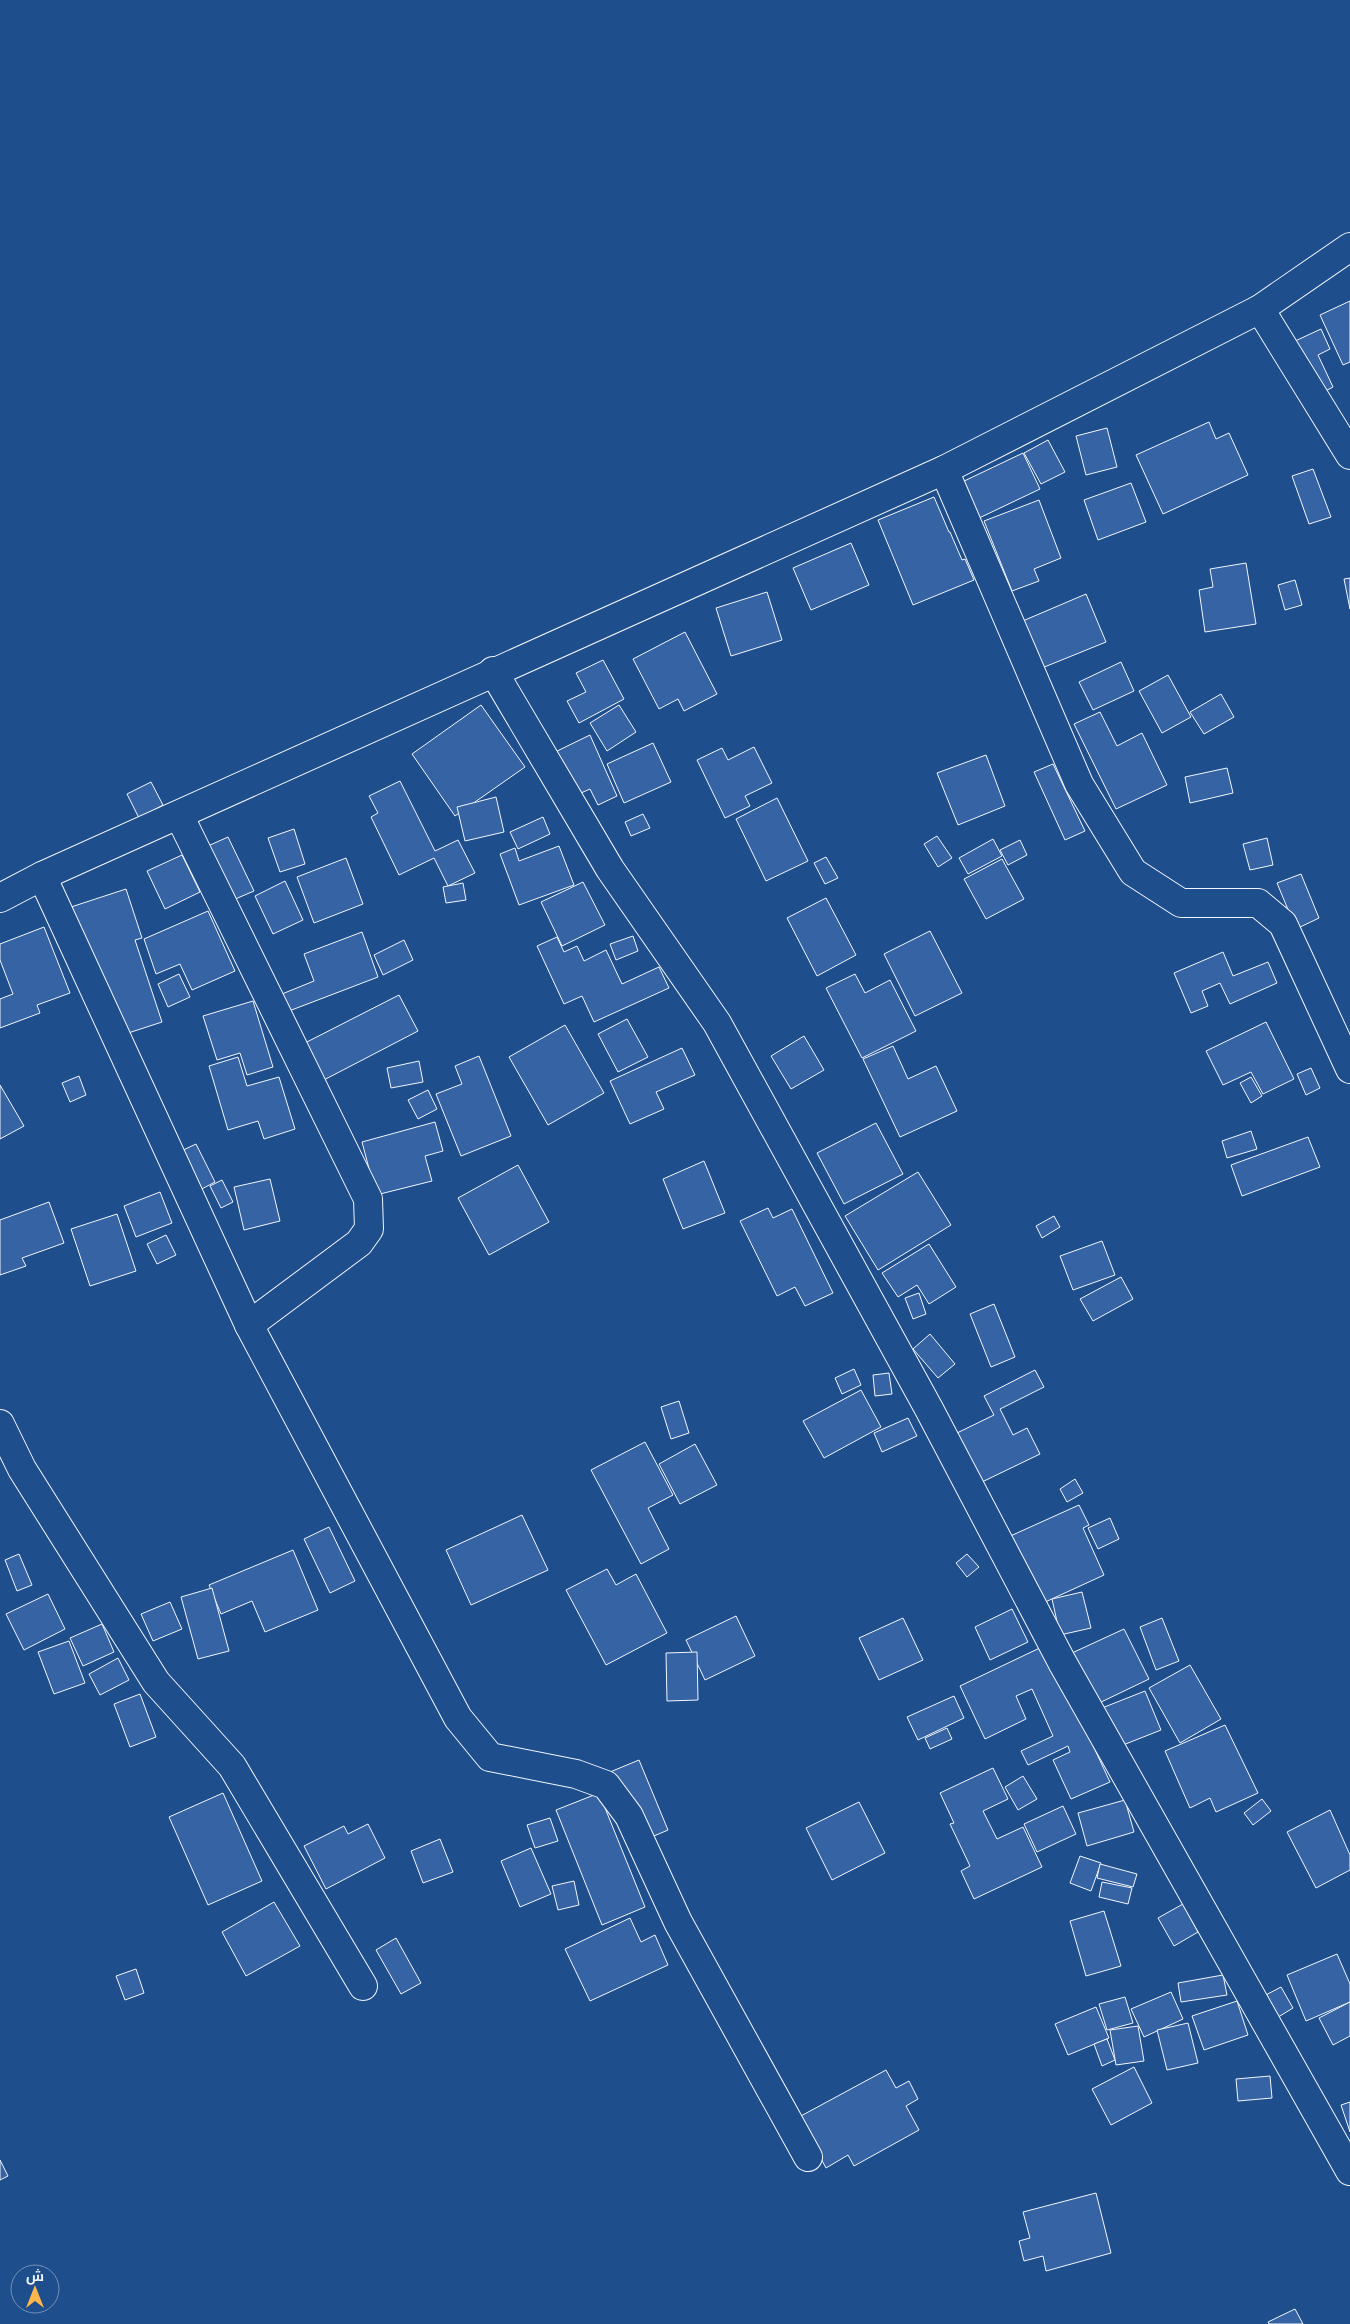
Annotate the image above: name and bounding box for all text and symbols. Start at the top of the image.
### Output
north arrow [10,2264,60,2314]
text: ش [26,2267,44,2285]

